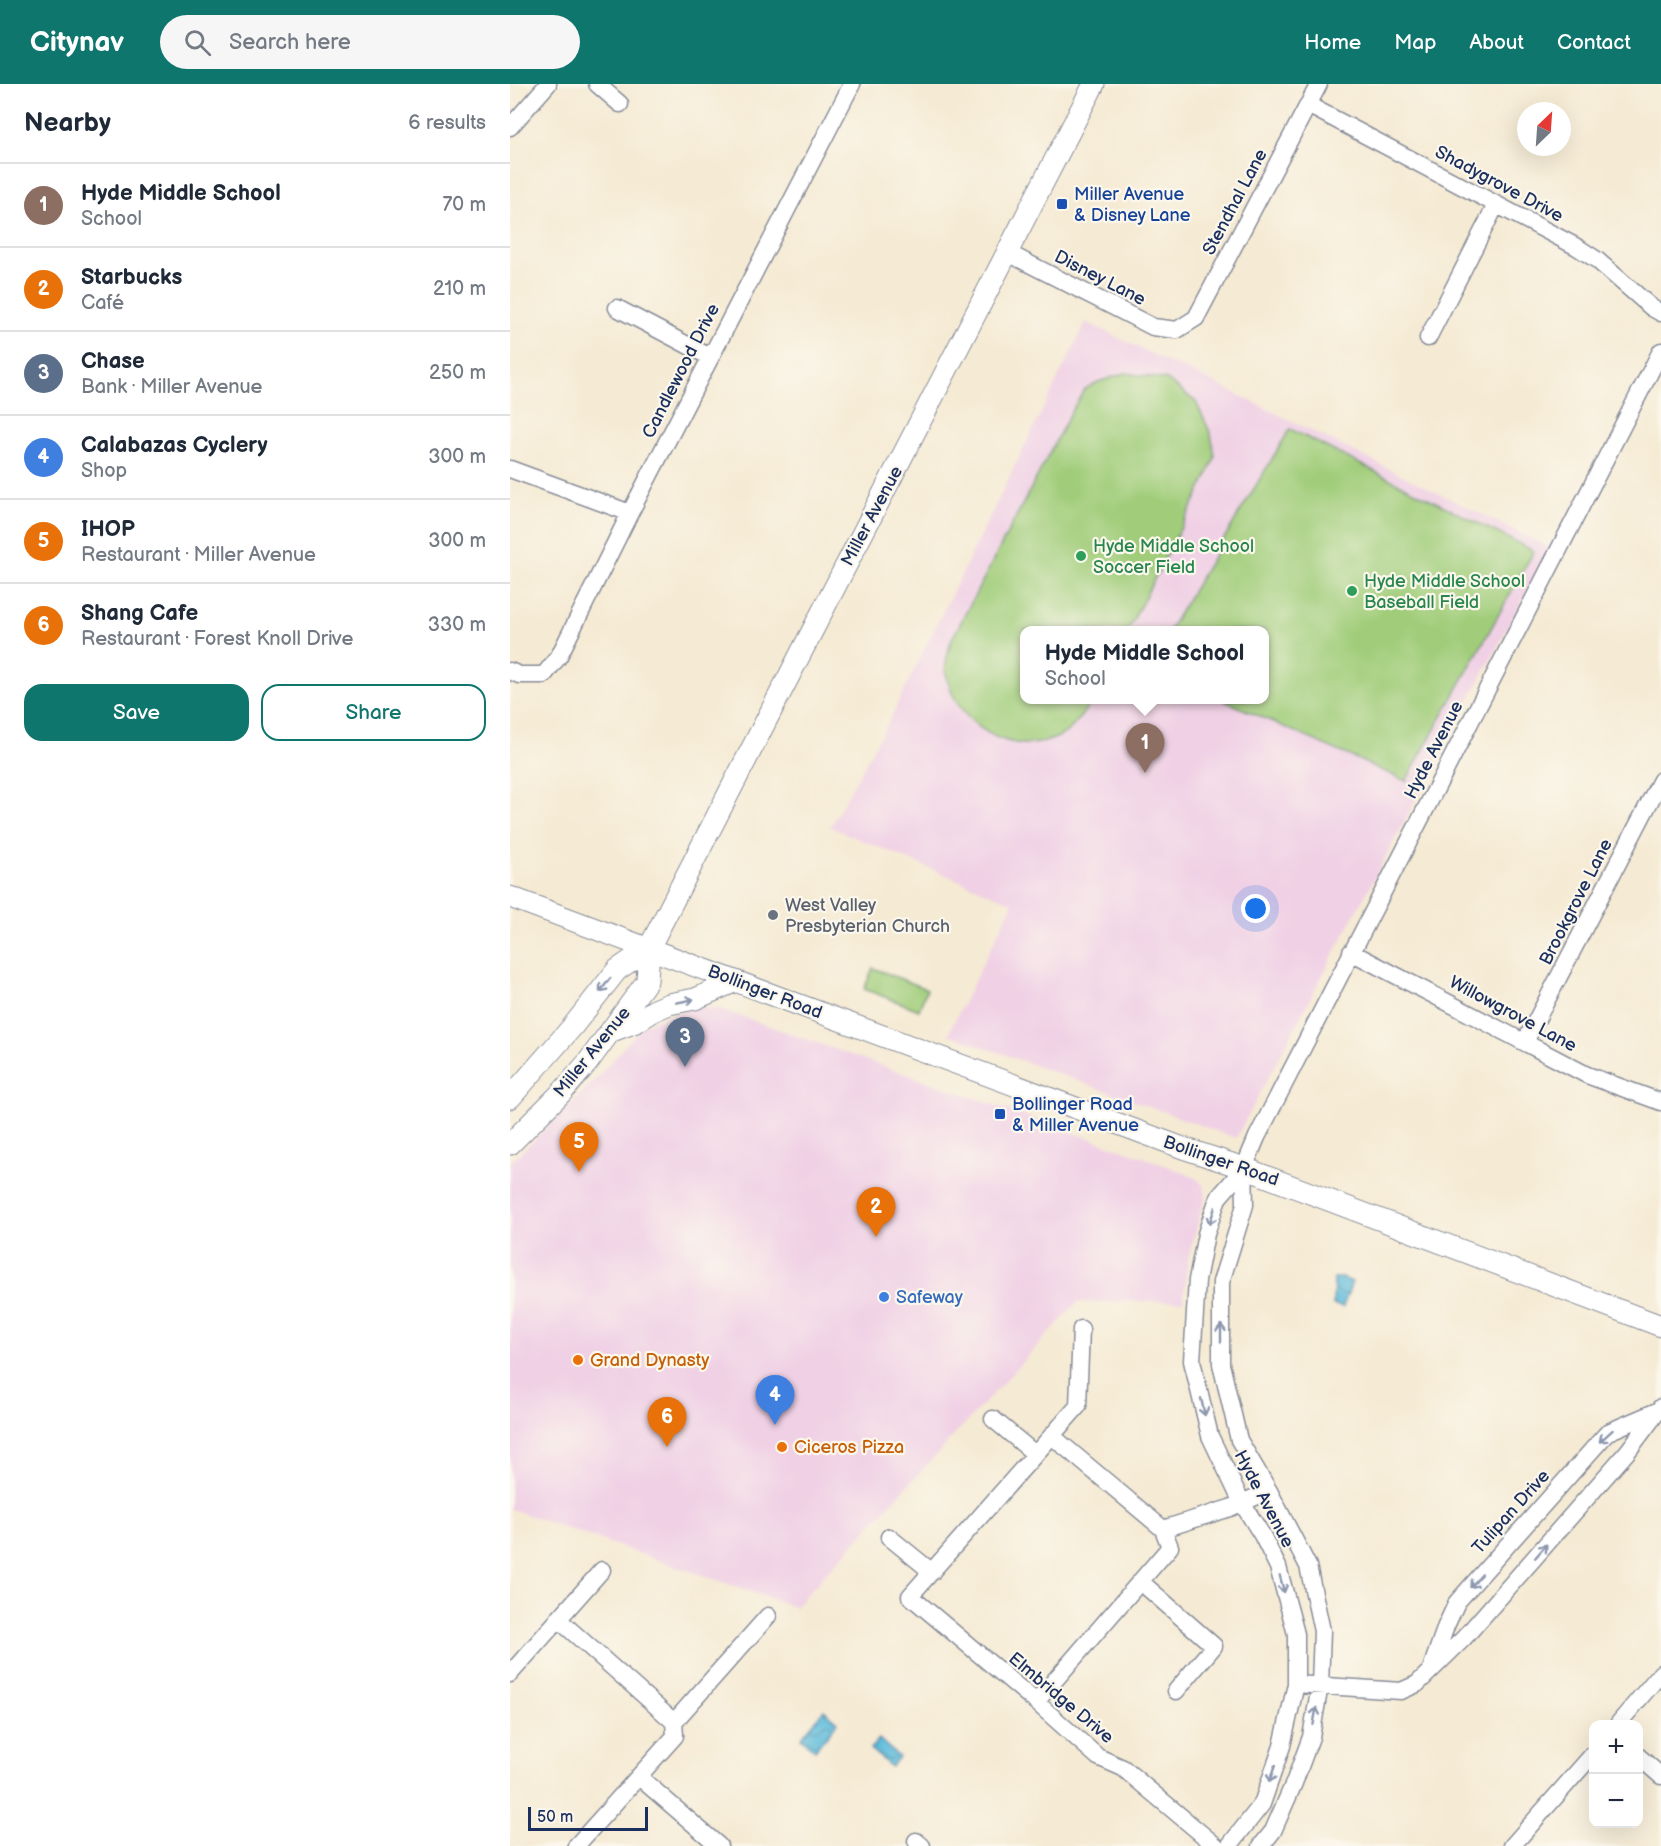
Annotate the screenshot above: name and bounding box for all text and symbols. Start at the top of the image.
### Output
search box [160,15,580,69]
text: Citynav [30,26,124,59]
icon: search [181,26,214,59]
text: Search here [229,29,351,56]
text: Home [1304,30,1361,55]
text: Map [1394,30,1436,55]
text: About [1469,30,1524,55]
text: Contact [1557,30,1631,55]
north arrow [1517,102,1571,156]
text: Nearby [24,108,111,139]
text: 6 results [408,111,486,135]
street label: Shadygrove Drive [1431,141,1567,227]
street label: Stendhal Lane [1198,145,1272,259]
text: Hyde Middle School [81,180,281,207]
place label: Miller Avenue & Disney Lane [1074,184,1191,226]
text: 1 [39,193,48,217]
text: 70 m [442,193,486,217]
marker: Miller Avenue & Disney Lane [1055,197,1069,211]
text: School [81,207,142,231]
street label: Disney Lane [1051,246,1149,310]
text: Starbucks [81,264,182,291]
text: 2 [38,277,49,301]
text: 210 m [433,277,486,301]
text: Café [81,291,124,315]
street label: Candlewood Drive [638,300,724,442]
text: Chase [81,348,145,375]
text: 3 [38,361,49,385]
text: 250 m [429,361,486,385]
text: Bank · Miller Avenue [81,375,262,399]
text: Calabazas Cyclery [81,432,268,459]
text: 4 [38,445,49,469]
text: 300 m [428,445,486,469]
text: Shop [81,459,127,483]
street label: Miller Avenue [837,462,907,570]
text: IHOP [81,516,135,543]
text: 5 [38,529,49,553]
text: 300 m [428,529,486,553]
place label: Hyde Middle School Soccer Field [1093,536,1254,578]
text: Restaurant · Miller Avenue [81,543,316,567]
marker: Hyde Middle School Soccer Field [1074,549,1088,563]
place label: Hyde Middle School Baseball Field [1364,571,1525,613]
marker: Hyde Middle School Baseball Field [1345,584,1359,598]
text: Shang Cafe [81,600,198,627]
text: 6 [37,613,50,637]
text: 330 m [428,613,486,637]
popup [1020,626,1269,704]
text: Restaurant · Forest Knoll Drive [81,627,353,651]
text: Hyde Middle School [1045,640,1244,667]
text: School [1045,667,1106,691]
button: Save [24,684,249,741]
button: Share [261,684,486,741]
street label: Hyde Avenue [1400,697,1468,802]
pin: 1 [1126,724,1164,773]
street label: Brookgrove Lane [1535,835,1617,969]
your location [1241,894,1270,923]
place label: West Valley Presbyterian Church [785,895,950,937]
marker: West Valley Presbyterian Church [766,908,780,922]
street label: Bollinger Road [705,961,825,1023]
street label: Willowgrove Lane [1446,972,1581,1057]
one-way arrow [598,977,611,993]
one-way arrow [675,995,694,1006]
street label: Miller Avenue [549,1002,635,1101]
pin: 3 [666,1018,705,1067]
place label: Bollinger Road & Miller Avenue [1012,1094,1139,1136]
marker: Bollinger Road & Miller Avenue [993,1107,1007,1121]
pin: 5 [560,1122,598,1172]
street label: Bollinger Road [1160,1131,1282,1191]
pin: 2 [856,1188,896,1237]
one-way arrow [1206,1206,1217,1225]
place label: Safeway [896,1287,964,1308]
marker: Safeway [877,1290,891,1304]
one-way arrow [1215,1323,1227,1343]
place label: Grand Dynasty [590,1350,710,1371]
marker: Grand Dynasty [571,1353,585,1367]
pin: 4 [756,1376,794,1425]
pin: 6 [648,1398,686,1447]
one-way arrow [1198,1398,1210,1417]
one-way arrow [1598,1429,1614,1443]
place label: Ciceros Pizza [794,1437,904,1458]
marker: Ciceros Pizza [775,1440,789,1454]
street label: Hyde Avenue [1230,1447,1299,1551]
street label: Tulipan Drive [1468,1465,1554,1558]
one-way arrow [1534,1543,1547,1559]
one-way arrow [1277,1574,1289,1593]
one-way arrow [1469,1574,1483,1589]
street label: Elmbridge Drive [1004,1648,1118,1748]
one-way arrow [1309,1706,1320,1726]
map controls [1589,1720,1643,1828]
button: + [1589,1720,1643,1774]
one-way arrow [1266,1764,1277,1783]
button: − [1589,1774,1643,1828]
scale bar [528,1804,648,1832]
text: 50 m [537,1808,573,1827]

